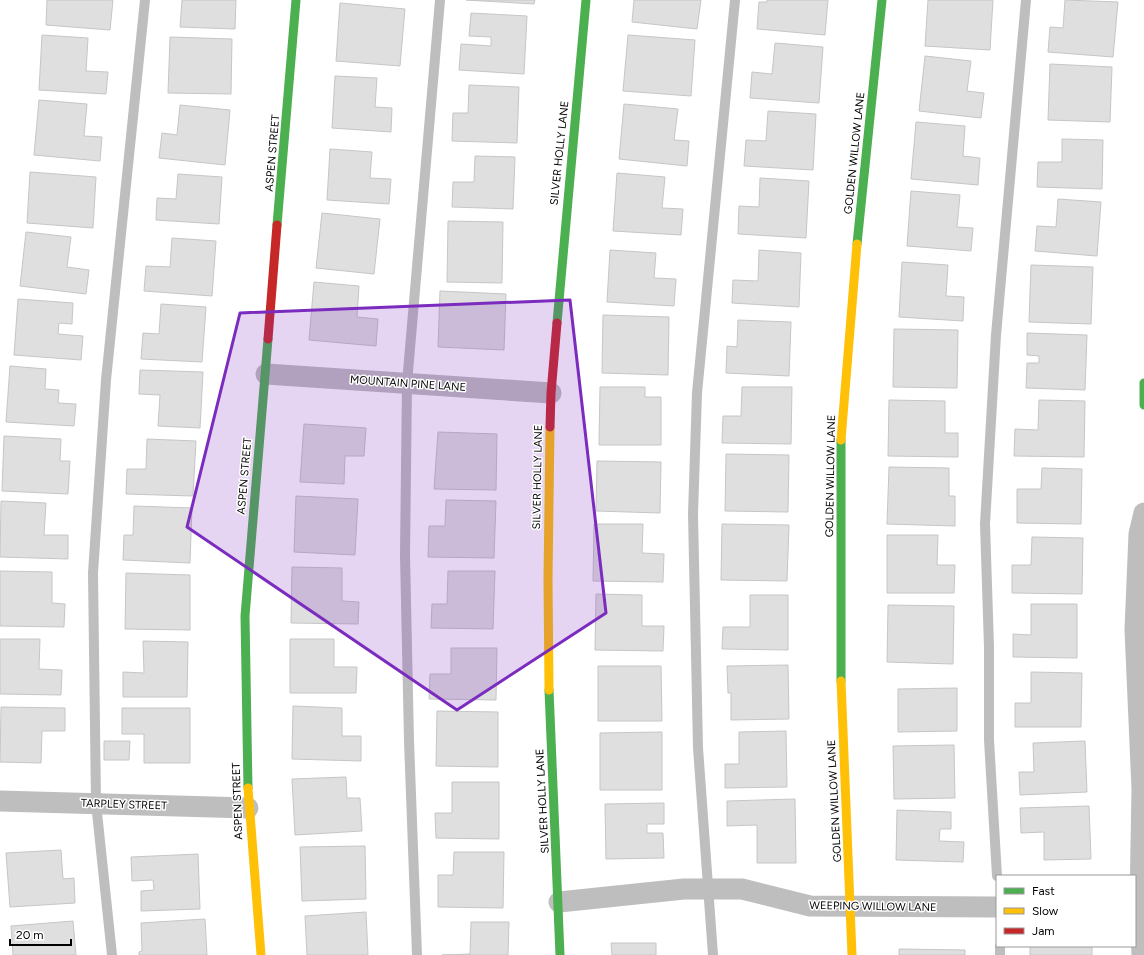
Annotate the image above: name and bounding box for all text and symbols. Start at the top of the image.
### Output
street label: GOLDEN WILLOW LANE [842,91,867,215]
street label: SILVER HOLLY LANE [548,100,571,206]
street label: ASPEN STREET [263,114,282,192]
street label: MOUNTAIN PINE LANE [349,373,466,394]
street label: GOLDEN WILLOW LANE [823,415,838,537]
street label: SILVER HOLLY LANE [530,424,545,530]
street label: ASPEN STREET [235,437,254,515]
street label: GOLDEN WILLOW LANE [825,739,844,863]
street label: SILVER HOLLY LANE [533,748,552,854]
street label: ASPEN STREET [230,762,245,840]
street label: TARPLEY STREET [81,796,167,813]
legend [996,875,1136,947]
text: Fast [1032,884,1055,898]
street label: WEEPING WILLOW LANE [809,899,937,914]
text: Slow [1032,904,1059,918]
scale bar [10,921,71,947]
text: Jam [1032,924,1055,938]
text: 20 m [16,928,44,942]

